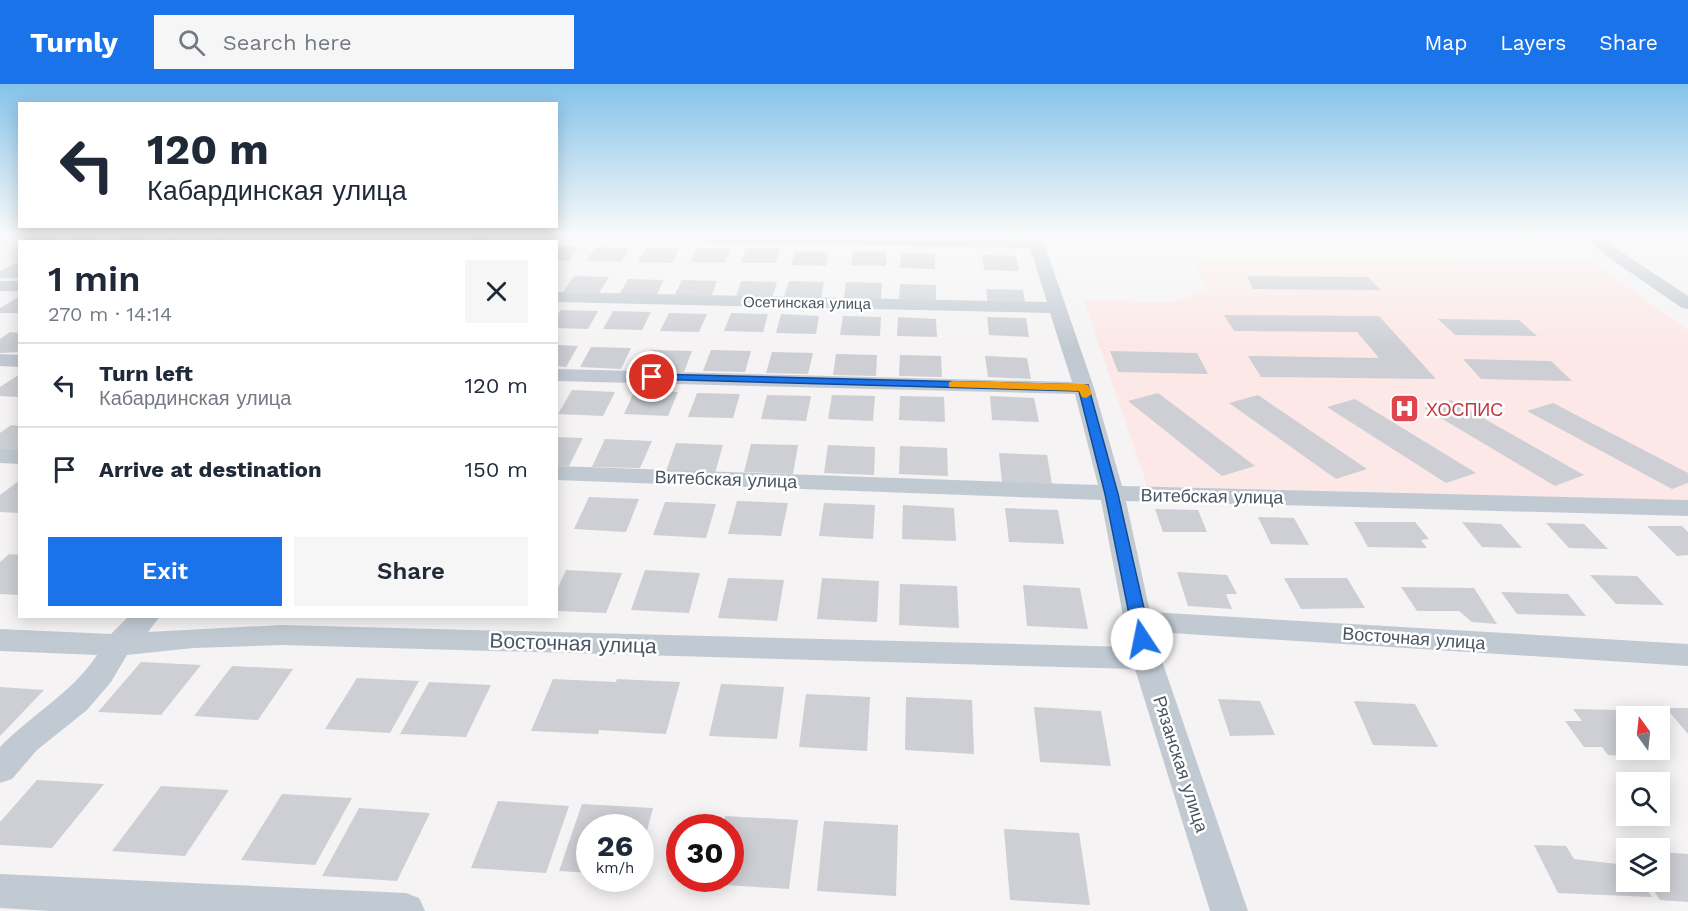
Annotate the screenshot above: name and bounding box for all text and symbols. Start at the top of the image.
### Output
search box [154,15,574,69]
text: Turnly [30,26,118,59]
icon: search [175,26,208,59]
text: Search here [223,30,352,55]
text: Map [1424,30,1467,55]
text: Layers [1500,30,1566,55]
text: Share [1599,30,1658,55]
text: 120 m [147,125,269,174]
icon: left [48,126,126,204]
text: Кабардинская улица [147,175,407,207]
text: 1 min [48,258,140,300]
button: close [465,260,528,323]
street label: Осетинская улица [743,293,872,313]
text: 270 m · 14:14 [48,302,172,326]
pin [626,351,677,402]
icon: arrive [635,360,668,393]
text: Turn left [99,361,193,386]
icon: left [48,369,81,402]
text: 120 m [464,373,528,398]
text: Кабардинская улица [99,386,291,410]
hospital icon: ХОСПИС [1389,393,1421,425]
place label: ХОСПИС [1426,399,1503,420]
icon: arrive [48,453,81,486]
text: Arrive at destination [99,457,322,482]
text: 150 m [464,457,528,482]
street label: Витебская улица [654,466,799,492]
street label: Витебская улица [1140,484,1284,508]
button: Exit [48,537,282,606]
button: Share [294,537,528,606]
position arrow [1110,607,1174,671]
street label: Восточная улица [1342,623,1487,654]
street label: Восточная улица [489,628,657,658]
street label: Рязанская улица [1149,693,1213,836]
north arrow [1616,706,1670,760]
map controls [1616,706,1670,892]
button: search [1616,772,1670,826]
speed limit sign: 30 [666,814,744,892]
text: 26 [597,828,633,863]
button: layers [1616,838,1670,892]
text: km/h [596,859,634,877]

